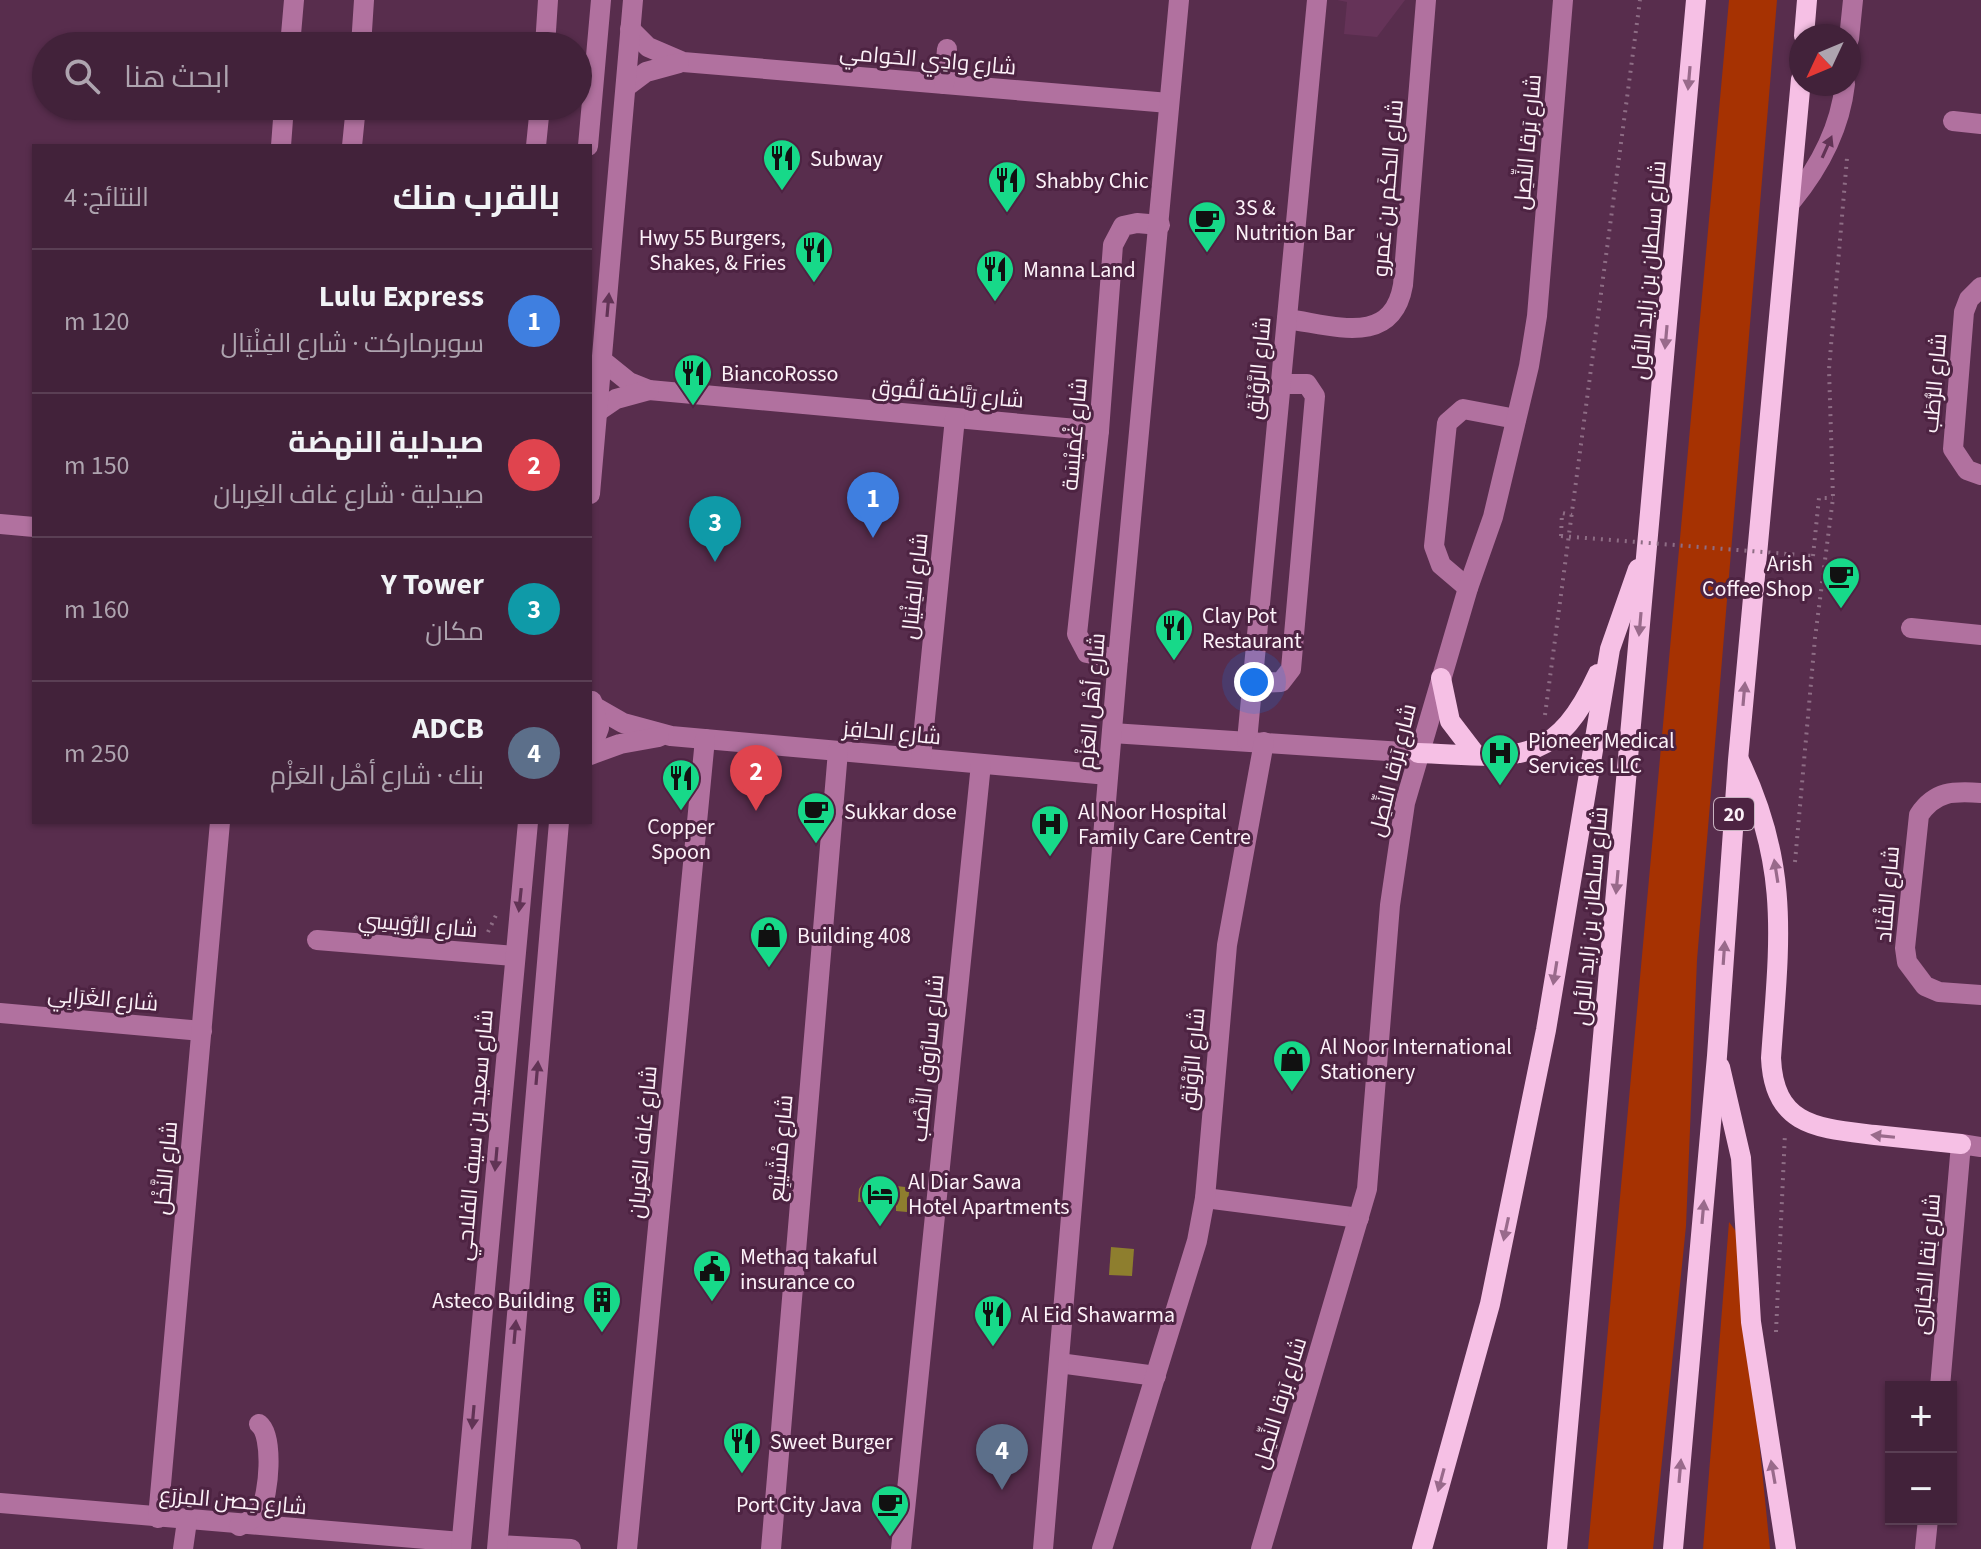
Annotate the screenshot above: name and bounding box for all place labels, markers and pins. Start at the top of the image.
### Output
restaurant icon: Subway [761,137,803,192]
place label: Subway [810,143,883,175]
restaurant icon: Shabby Chic [986,159,1028,214]
place label: Shabby Chic [1035,165,1149,197]
place label: 3S & Nutrition Bar [1235,192,1355,249]
cafe icon: 3S & Nutrition Bar [1186,199,1228,254]
place label: Hwy 55 Burgers, Shakes, & Fries [639,222,786,279]
restaurant icon: Hwy 55 Burgers, Shakes, & Fries [793,229,835,284]
restaurant icon: Manna Land [974,248,1016,303]
place label: Manna Land [1023,254,1136,286]
restaurant icon: BiancoRosso [672,352,714,407]
place label: BiancoRosso [721,358,839,390]
pin: 1 [847,472,899,538]
pin: 3 [689,496,741,562]
place label: Arish Coffee Shop [1702,548,1813,605]
cafe icon: Arish Coffee Shop [1820,555,1862,610]
place label: Clay Pot Restaurant [1202,600,1302,657]
restaurant icon: Clay Pot Restaurant [1153,607,1195,662]
place label: Pioneer Medical Services LLC [1528,725,1675,782]
hospital icon: Pioneer Medical Services LLC [1479,732,1521,787]
pin: 2 [730,745,782,811]
restaurant icon: Copper Spoon [660,757,702,812]
cafe icon: Sukkar dose [795,790,837,845]
place label: Sukkar dose [844,796,957,828]
place label: Al Noor Hospital Family Care Centre [1078,796,1251,853]
hospital icon: Al Noor Hospital Family Care Centre [1029,803,1071,858]
place label: Copper Spoon [647,811,715,868]
shop icon: Building 408 [748,914,790,969]
place label: Building 408 [797,920,911,952]
place label: Al Noor International Stationery [1320,1031,1512,1088]
shop icon: Al Noor International Stationery [1271,1038,1313,1093]
place label: Al Diar Sawa Hotel Apartments [908,1166,1070,1223]
hotel icon: Al Diar Sawa Hotel Apartments [859,1173,901,1228]
place label: Methaq takaful insurance co [740,1241,878,1298]
public building icon: Methaq takaful insurance co [691,1248,733,1303]
building icon: Asteco Building [581,1279,623,1334]
place label: Asteco Building [432,1285,574,1317]
restaurant icon: Al Eid Shawarma [972,1293,1014,1348]
place label: Al Eid Shawarma [1021,1299,1175,1331]
restaurant icon: Sweet Burger [721,1420,763,1475]
pin: 4 [976,1424,1028,1490]
place label: Sweet Burger [770,1426,893,1458]
cafe icon: Port City Java [869,1483,911,1538]
place label: Port City Java [736,1489,862,1521]

